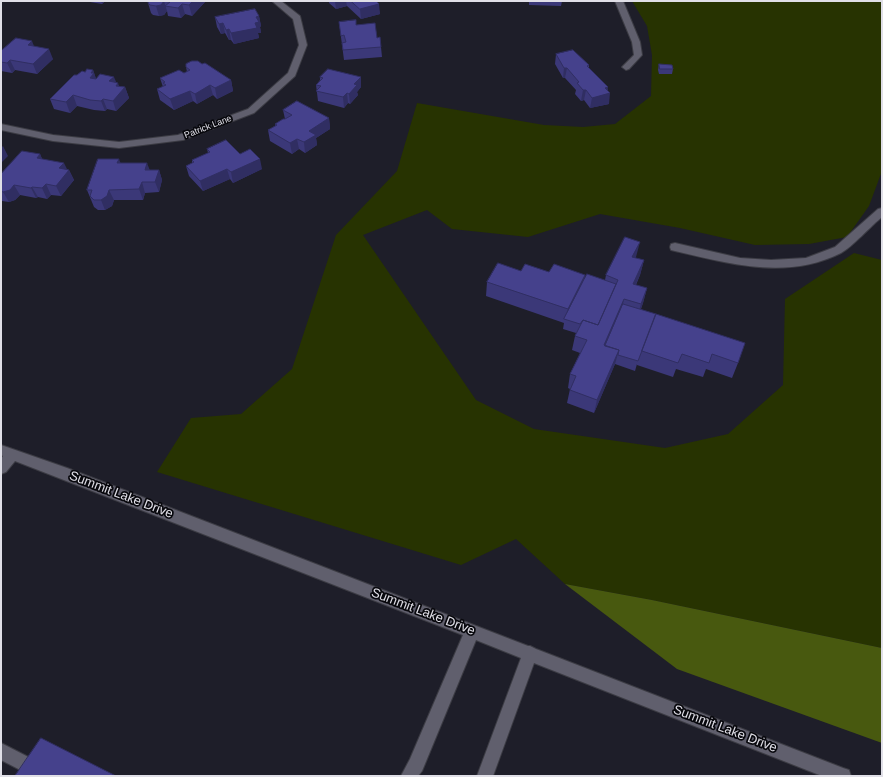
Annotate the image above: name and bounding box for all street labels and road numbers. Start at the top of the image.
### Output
street label: Patrick Lane [183,113,233,141]
street label: Summit Lake Drive [67,468,175,522]
street label: Summit Lake Drive [369,585,477,639]
street label: Summit Lake Drive [671,702,779,756]

